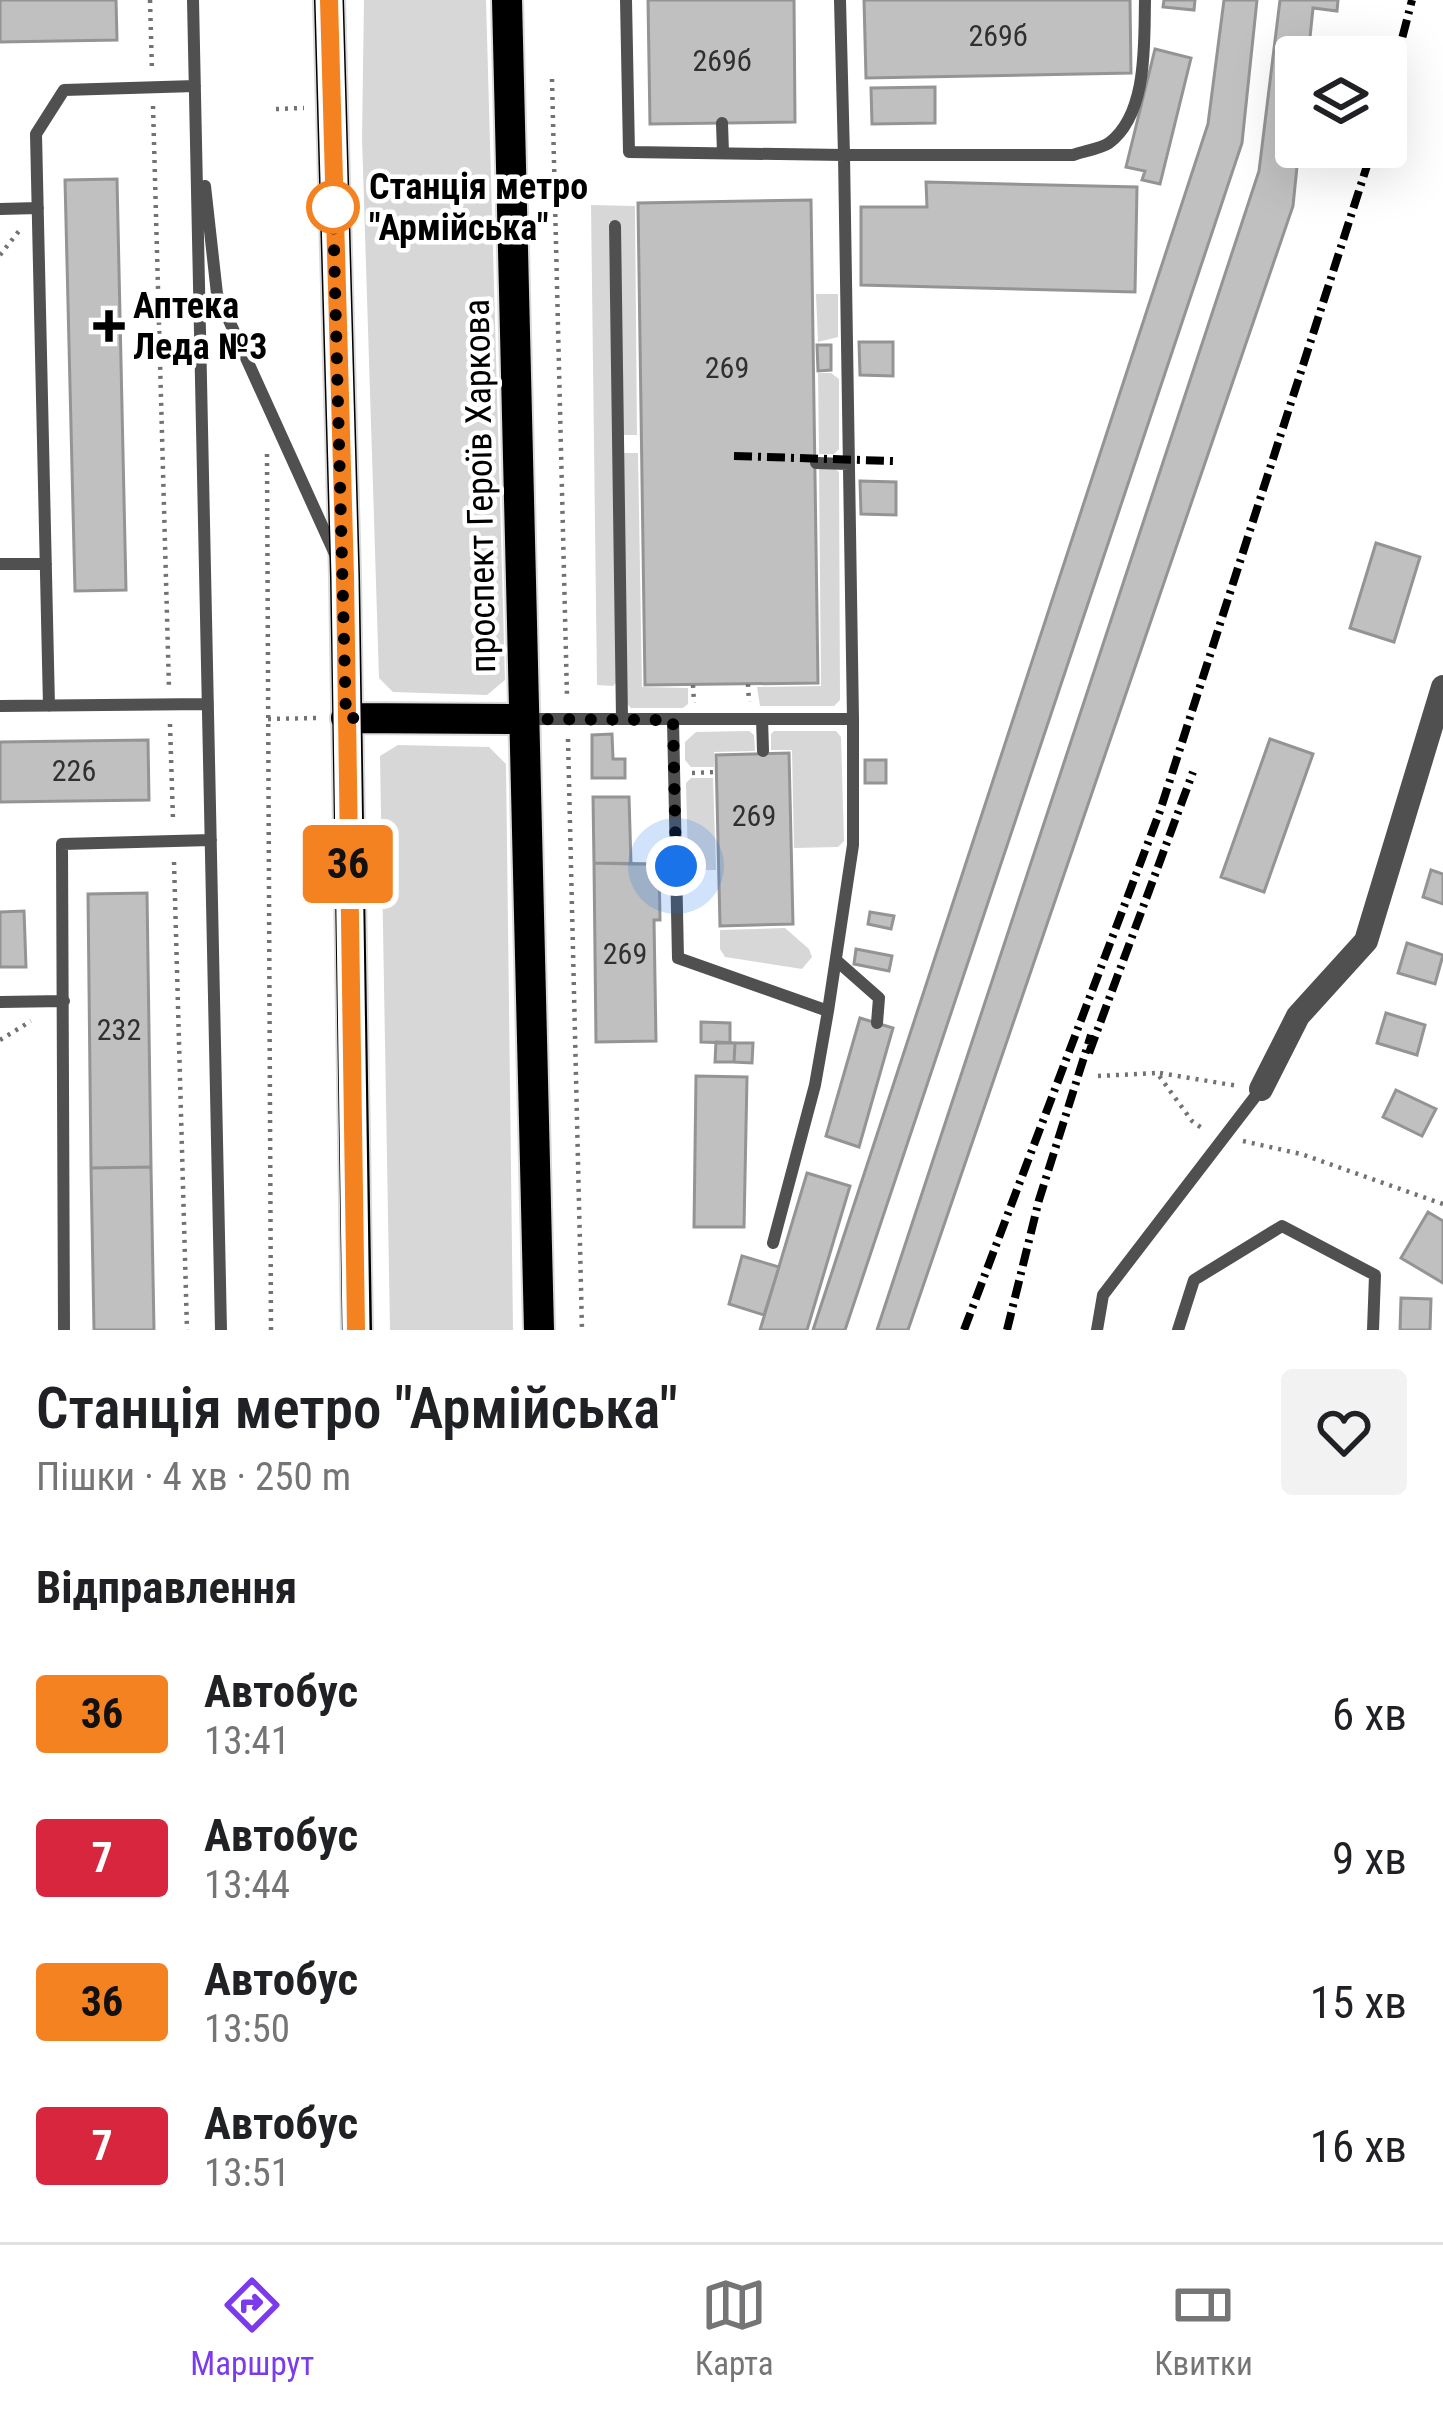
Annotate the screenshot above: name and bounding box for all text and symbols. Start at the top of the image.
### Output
house number: 269б [969,18,1027,53]
map controls [1275,36,1407,168]
button: layers [1275,36,1407,168]
house number: 269б [693,43,751,78]
place label: Станція метро "Армійська" [369,166,588,249]
marker: Станція метро "Армійська" [308,182,358,232]
place label: Аптека Леда №3 [133,285,268,368]
street label: проспект Героїв Харкова [456,299,504,673]
marker: Аптека Леда №3 [96,313,122,339]
house number: 269 [705,350,749,385]
house number: 226 [52,753,96,788]
house number: 269 [732,798,776,833]
line badge: 36 [294,825,402,903]
your location [646,836,706,896]
text: 36 [327,839,369,888]
house number: 269 [603,936,647,971]
house number: 232 [97,1012,141,1047]
button: heart [1281,1369,1407,1495]
text: Станція метро "Армійська" [36,1375,678,1442]
text: Пішки · 4 хв · 250 m [36,1454,351,1500]
text: Відправлення [36,1561,297,1614]
text: Автобус [204,1665,358,1718]
text: 6 хв [1332,1688,1407,1741]
text: 36 [81,1689,123,1738]
text: 13:41 [204,1718,290,1764]
text: Автобус [204,1809,358,1862]
text: 9 хв [1332,1832,1407,1885]
text: 7 [91,1833,113,1882]
text: 13:44 [204,1862,290,1908]
text: Автобус [204,1953,358,2006]
text: 15 хв [1310,1976,1407,2029]
text: 36 [81,1977,123,2026]
text: 13:50 [204,2006,290,2052]
text: Автобус [204,2097,358,2150]
text: 16 хв [1310,2120,1407,2173]
text: 7 [91,2121,113,2170]
text: 13:51 [204,2150,290,2196]
tab: Маршрут [190,2272,314,2383]
tab: Карта [695,2272,774,2383]
tab: Квитки [1154,2272,1253,2383]

